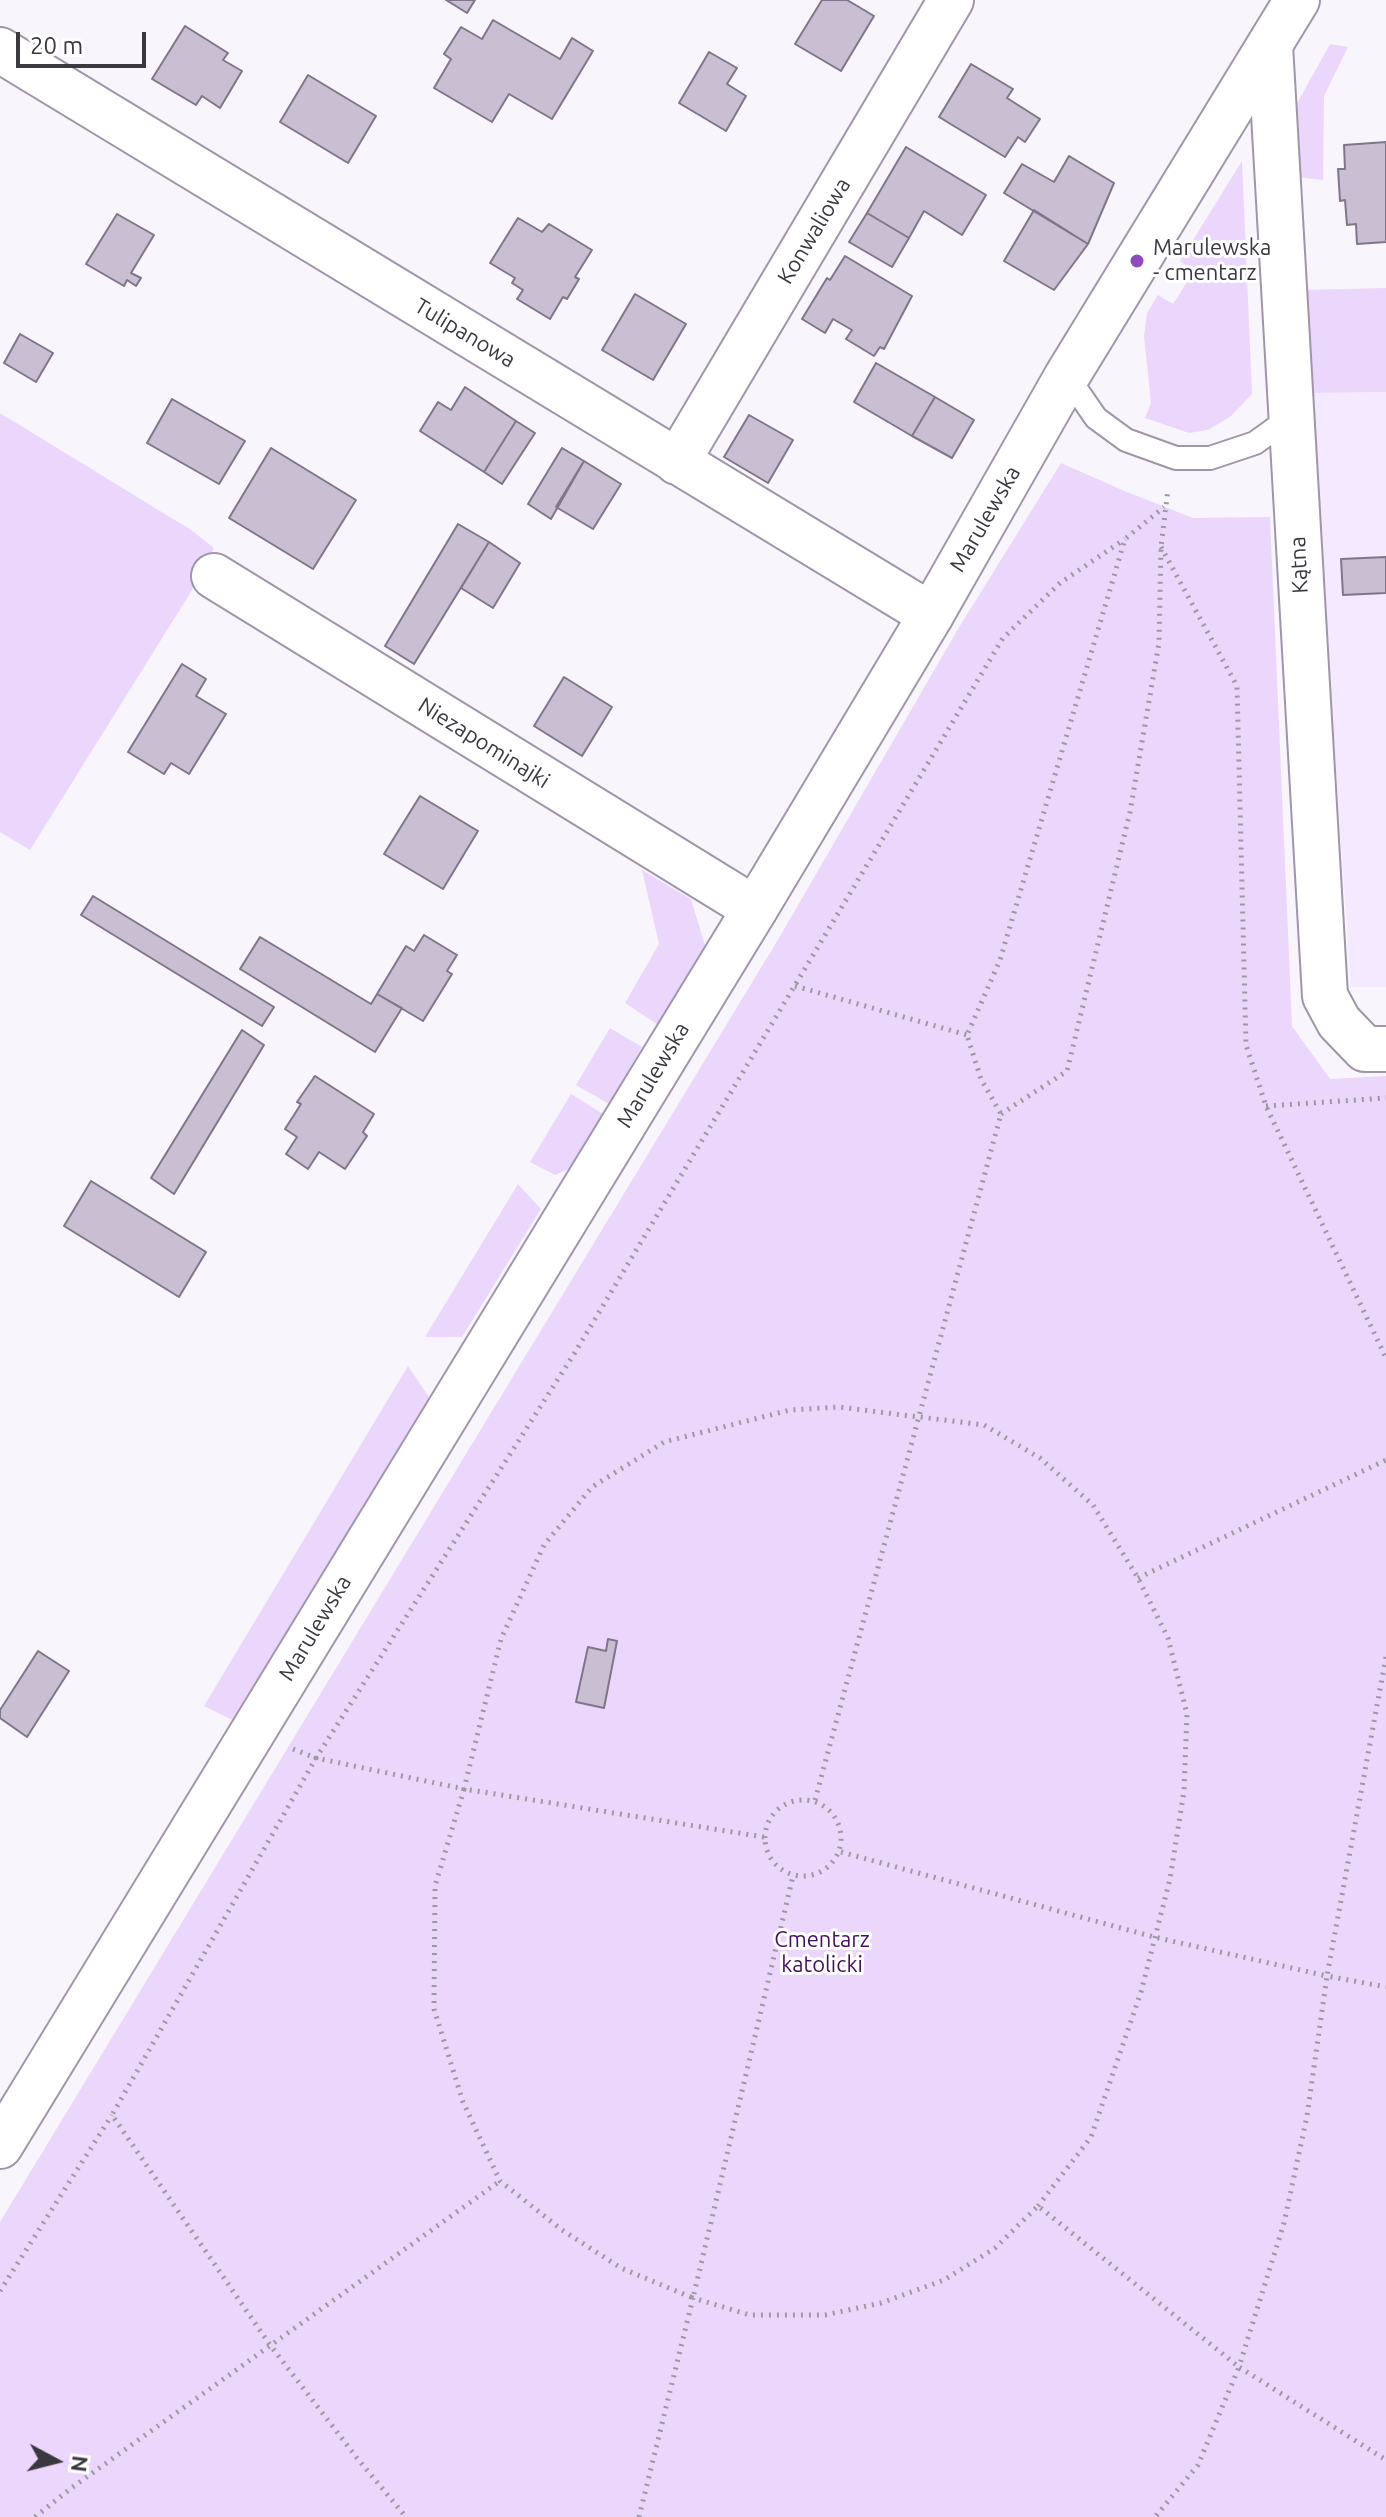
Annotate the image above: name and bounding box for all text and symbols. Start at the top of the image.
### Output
scale bar [20,16,150,66]
text: 20 m [30,32,83,59]
street label: Konwaliowa [772,173,856,289]
place label: Marulewska - cmentarz [1153,235,1271,286]
marker: Marulewska - cmentarz [1128,252,1146,270]
street label: Tulipanowa [410,293,520,373]
street label: Marulewska [944,461,1026,577]
street label: Kątna [1284,536,1314,594]
street label: Niezapominajki [413,692,555,794]
street label: Marulewska [611,1018,695,1132]
street label: Marulewska [273,1571,357,1685]
park label: Cmentarz katolicki [774,1927,870,1978]
north arrow [16,2421,96,2501]
text: N [67,2454,94,2474]

